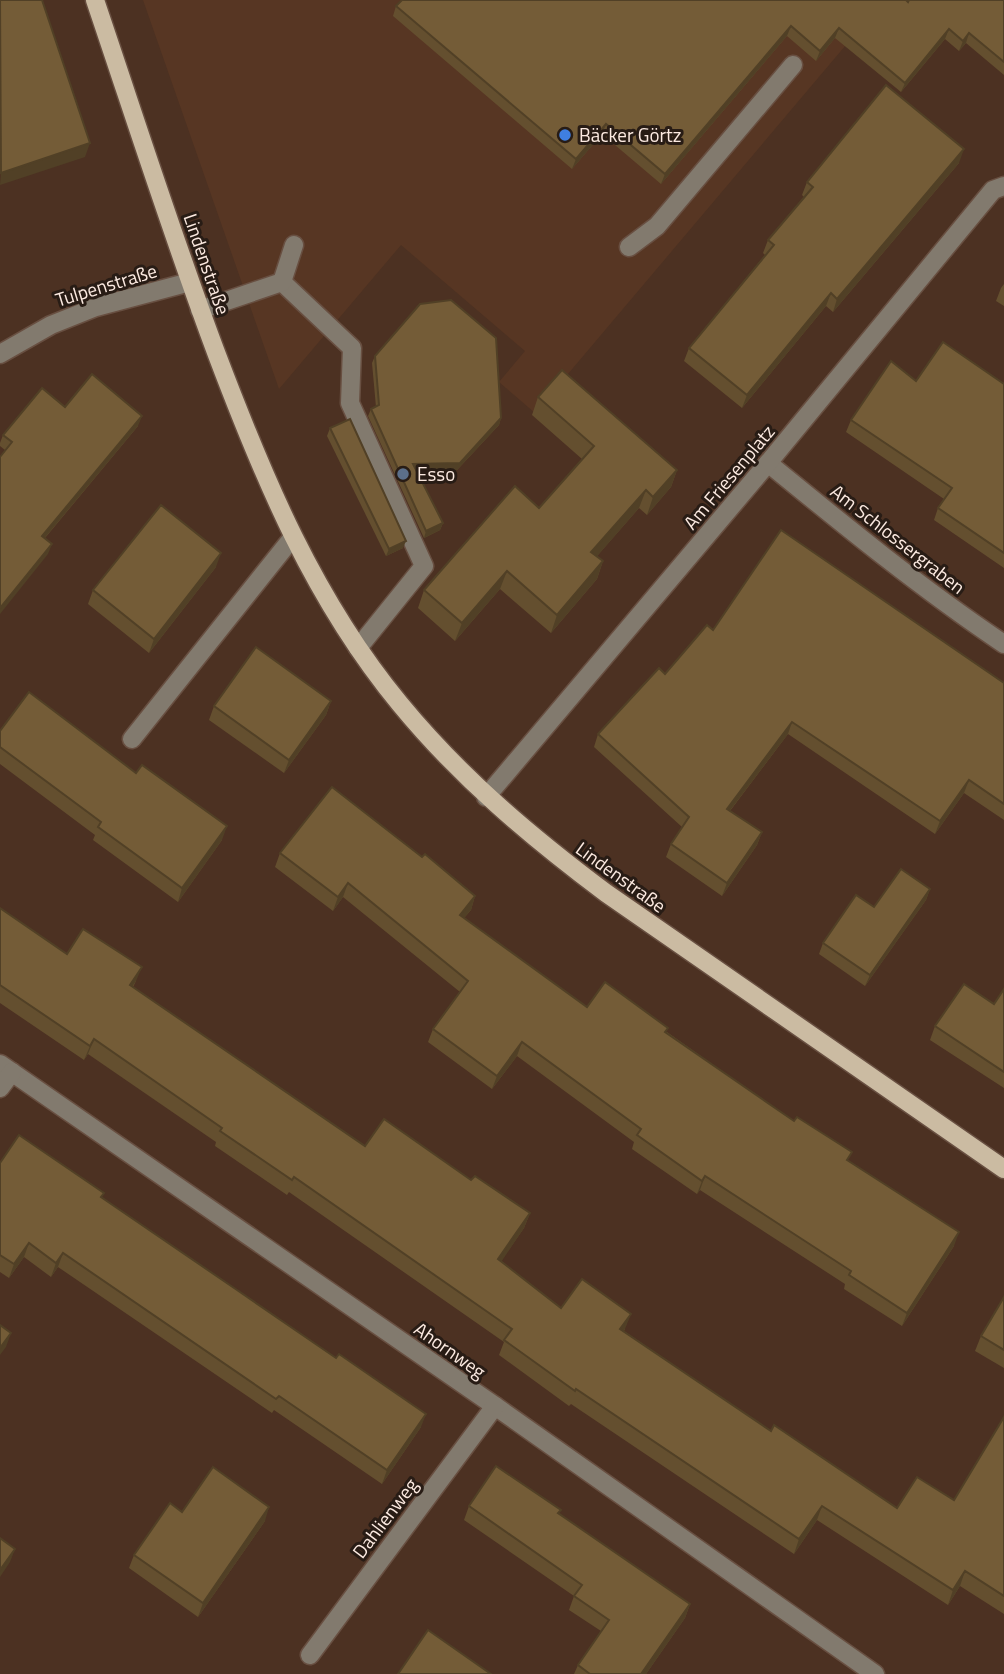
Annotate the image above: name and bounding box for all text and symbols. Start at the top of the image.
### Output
place label: Bäcker Görtz [579,120,681,149]
marker: Bäcker Görtz [557,127,573,143]
street label: Lindenstraße [177,209,238,318]
street label: Tulpenstraße [52,255,160,314]
street label: Am Friesenplatz [676,418,781,535]
place label: Esso [417,459,455,488]
marker: Esso [395,466,411,482]
street label: Am Schlossergraben [825,477,972,601]
street label: Lindenstraße [570,834,672,919]
street label: Ahornweg [408,1314,492,1385]
street label: Dahlienweg [345,1471,425,1564]

